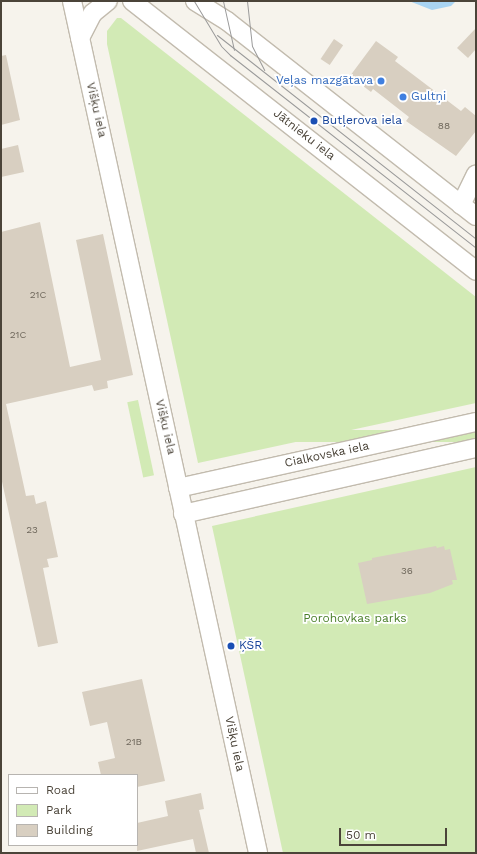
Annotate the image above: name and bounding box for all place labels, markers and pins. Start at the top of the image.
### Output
place label: Veļas mazgātava [276,74,373,88]
marker: Veļas mazgātava [376,76,386,86]
place label: Gultņi [411,90,446,104]
marker: Gultņi [398,92,408,102]
place label: Butļerova iela [322,114,402,128]
marker: Butļerova iela [309,116,319,126]
place label: ĶŠR [239,639,262,653]
marker: ĶŠR [226,641,236,651]

